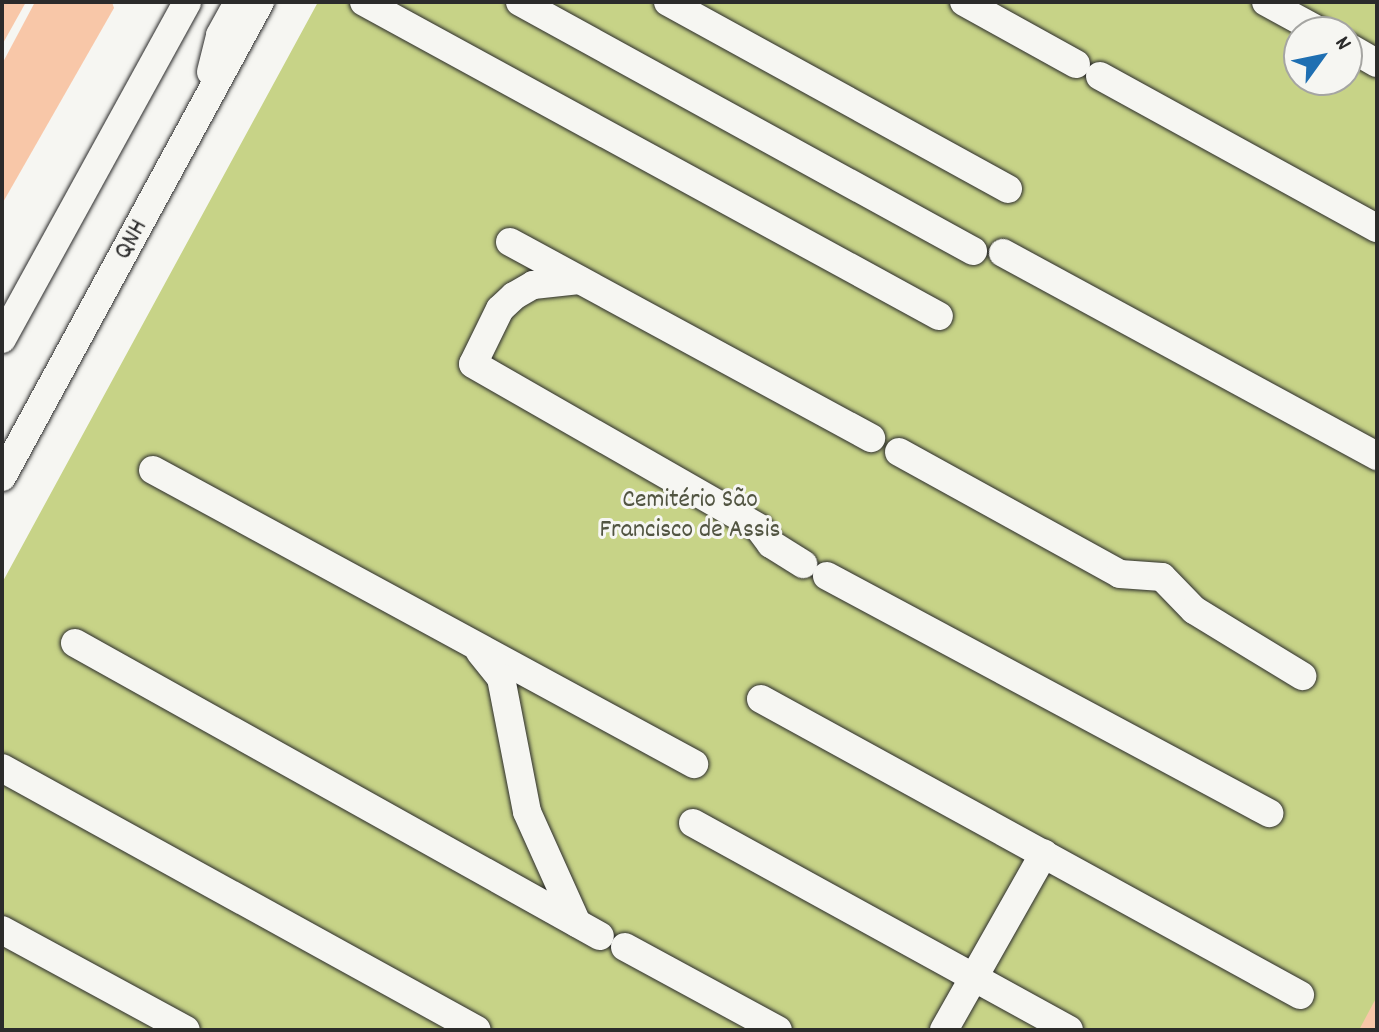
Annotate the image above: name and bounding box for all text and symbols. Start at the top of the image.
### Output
north arrow [1283,16,1363,96]
text: N [1326,31,1358,57]
street label: QNH [108,214,156,266]
park label: Cemitério São Francisco de Assis [600,485,780,546]

